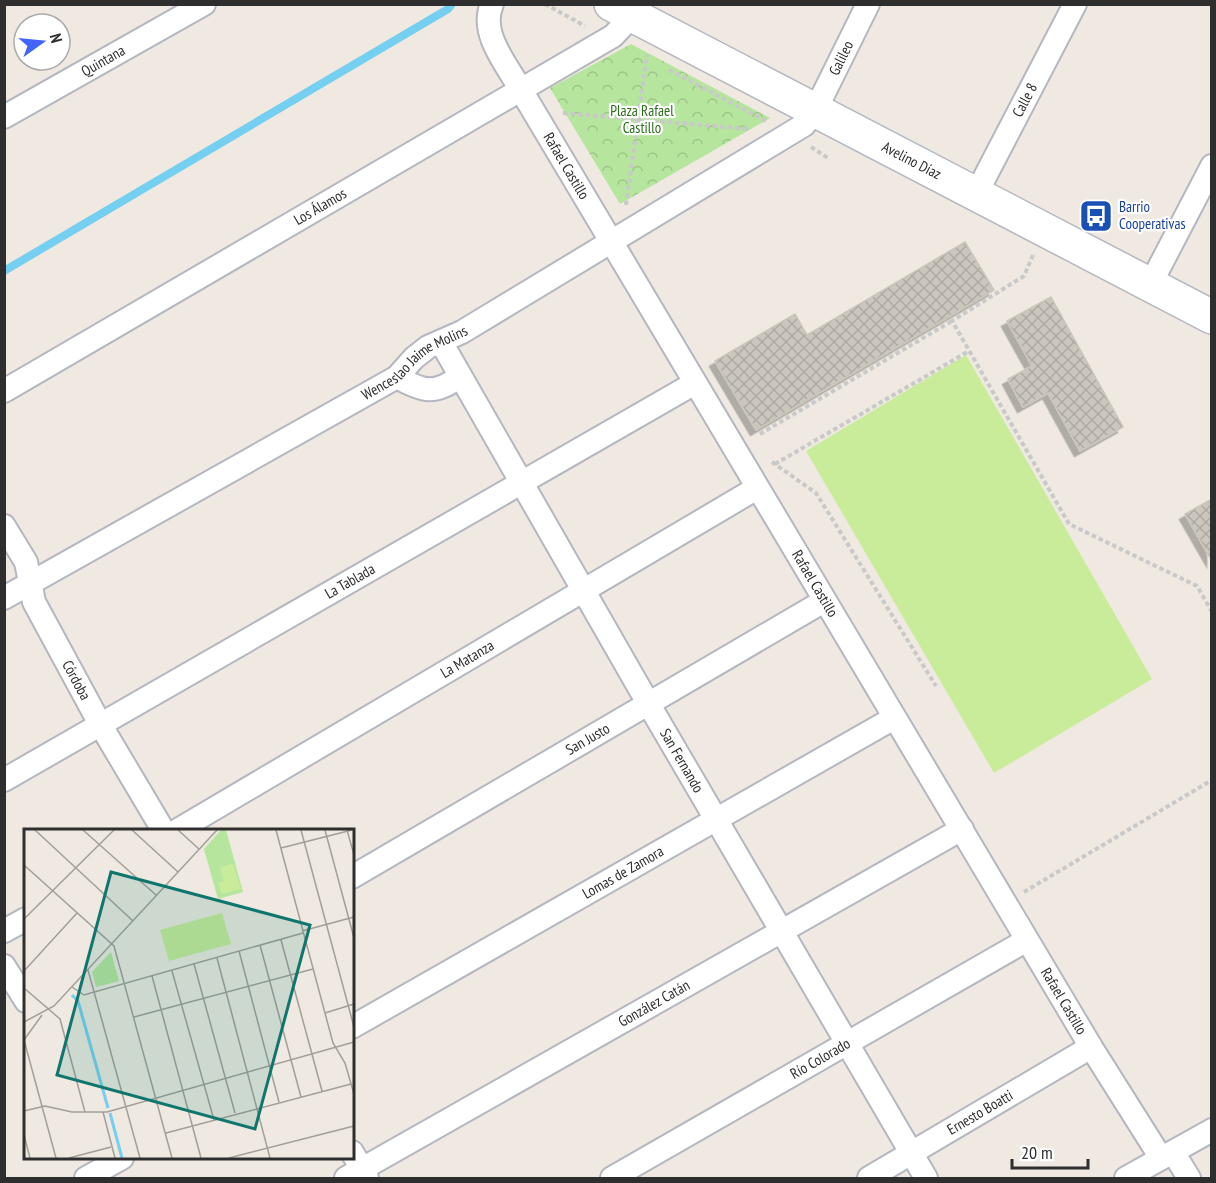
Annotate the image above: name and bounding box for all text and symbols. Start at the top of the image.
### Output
north arrow [12,12,72,72]
text: N [46,31,67,45]
street label: Galileo [824,37,857,78]
street label: Quintana [78,41,128,80]
street label: Calle 8 [1008,79,1041,120]
park label: Plaza Rafael Castillo [610,101,674,137]
street label: Rafael Castillo [539,129,594,203]
street label: Avelino Díaz [879,137,945,183]
street label: Los Álamos [290,183,350,229]
place label: Barrio Cooperativas [1119,197,1186,233]
bus stop icon: Barrio Cooperativas [1078,198,1114,234]
street label: Wenceslao Jaime Molins [358,321,471,404]
street label: Rafael Castillo [788,546,843,620]
street label: La Tablada [321,559,378,603]
street label: La Matanza [437,636,497,682]
street label: Córdoba [58,657,95,703]
street label: San Justo [562,718,613,759]
street label: San Fernando [656,725,708,796]
inset map [24,829,354,1159]
street label: Lomas de Zamora [579,841,667,903]
street label: Rafael Castillo [1037,964,1091,1038]
street label: González Catán [615,975,693,1031]
street label: Río Colorado [787,1033,853,1083]
street label: Ernesto Boatti [943,1085,1016,1139]
scale bar [1012,1132,1088,1170]
text: 20 m [1021,1141,1053,1164]

